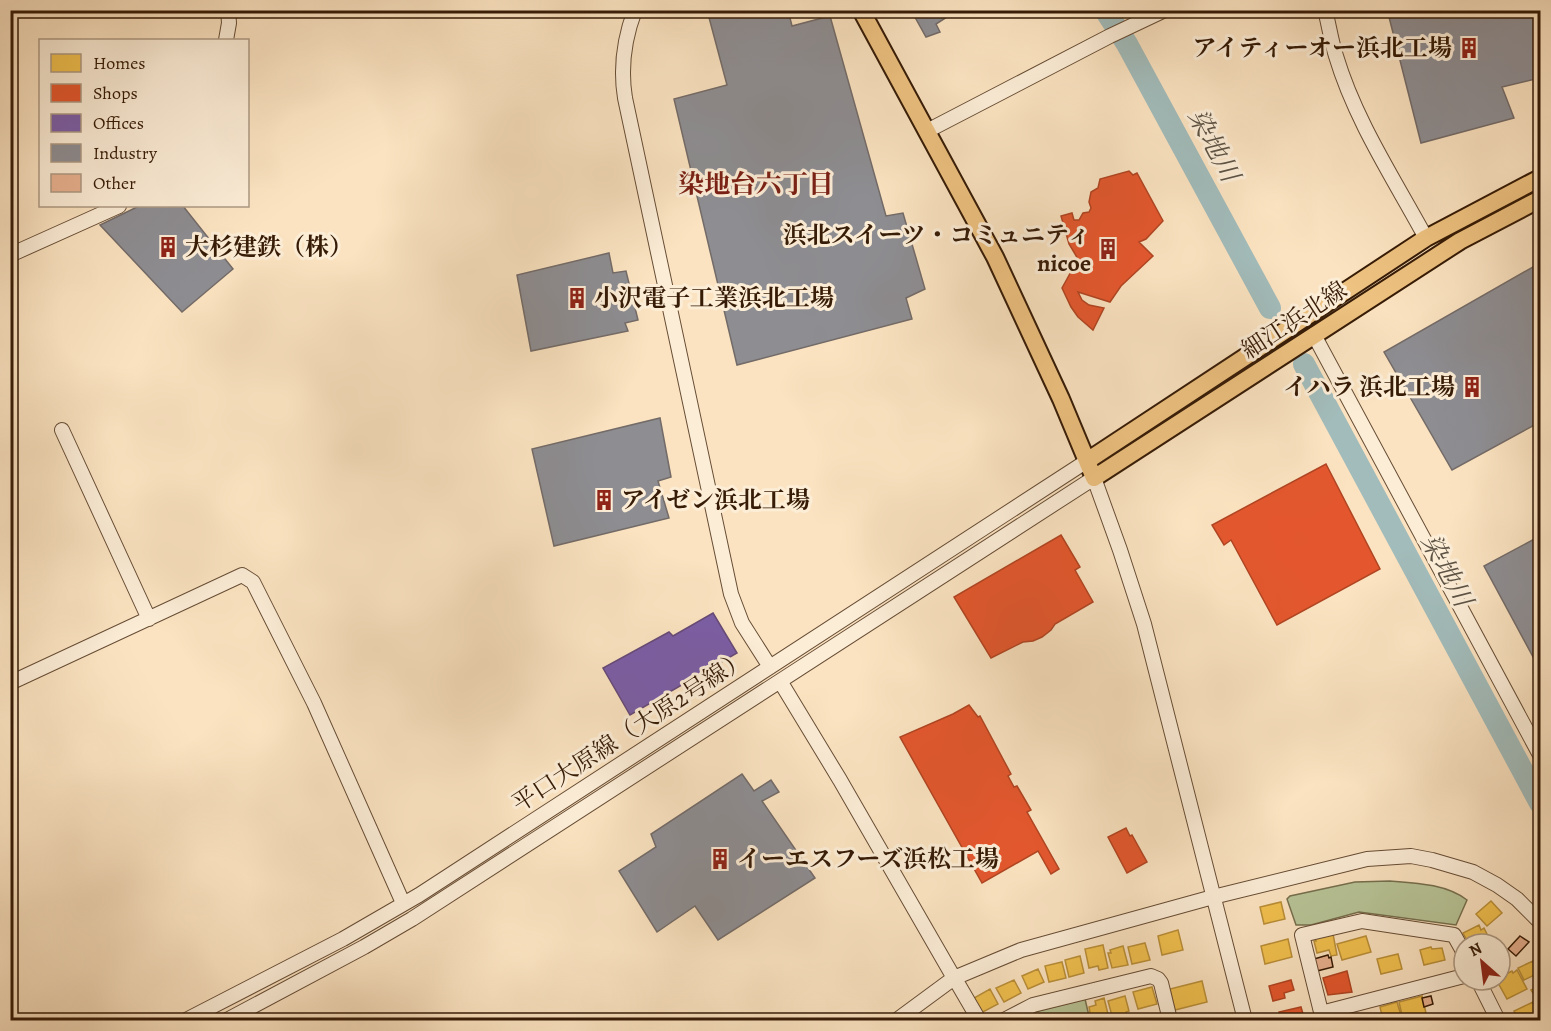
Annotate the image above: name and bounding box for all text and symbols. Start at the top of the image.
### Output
place label: アイティーオー浜北工場 [1193,32,1452,64]
building icon: アイティーオー浜北工場 [1457,36,1481,60]
legend [39,39,249,207]
text: Homes [93,51,145,75]
text: Shops [93,81,138,105]
water label: 染地川 [1180,103,1249,191]
text: Offices [93,111,144,135]
text: Industry [93,141,158,165]
district label: 染地台六丁目 [678,167,834,202]
text: Other [93,171,136,195]
place label: 浜北スイーツ・コミュニティ nicoe [783,219,1091,279]
place label: 大杉建鉄（株） [185,231,353,263]
building icon: 大杉建鉄（株） [156,235,180,259]
building icon: 浜北スイーツ・コミュニティ nicoe [1096,237,1120,261]
street label: 細江浜北線 [1235,274,1353,366]
place label: 小沢電子工業浜北工場 [594,282,834,314]
building icon: 小沢電子工業浜北工場 [565,286,589,310]
place label: イハラ 浜北工場 [1283,371,1455,403]
building icon: イハラ 浜北工場 [1460,375,1484,399]
place label: アイゼン浜北工場 [621,484,810,516]
building icon: アイゼン浜北工場 [592,488,616,512]
water label: 染地川 [1413,528,1482,616]
street label: 平口大原線（大原2号線） [506,643,754,819]
place label: イーエスフーズ浜松工場 [737,843,999,875]
building icon: イーエスフーズ浜松工場 [708,847,732,871]
north arrow [1452,932,1512,992]
text: N [1465,937,1486,962]

